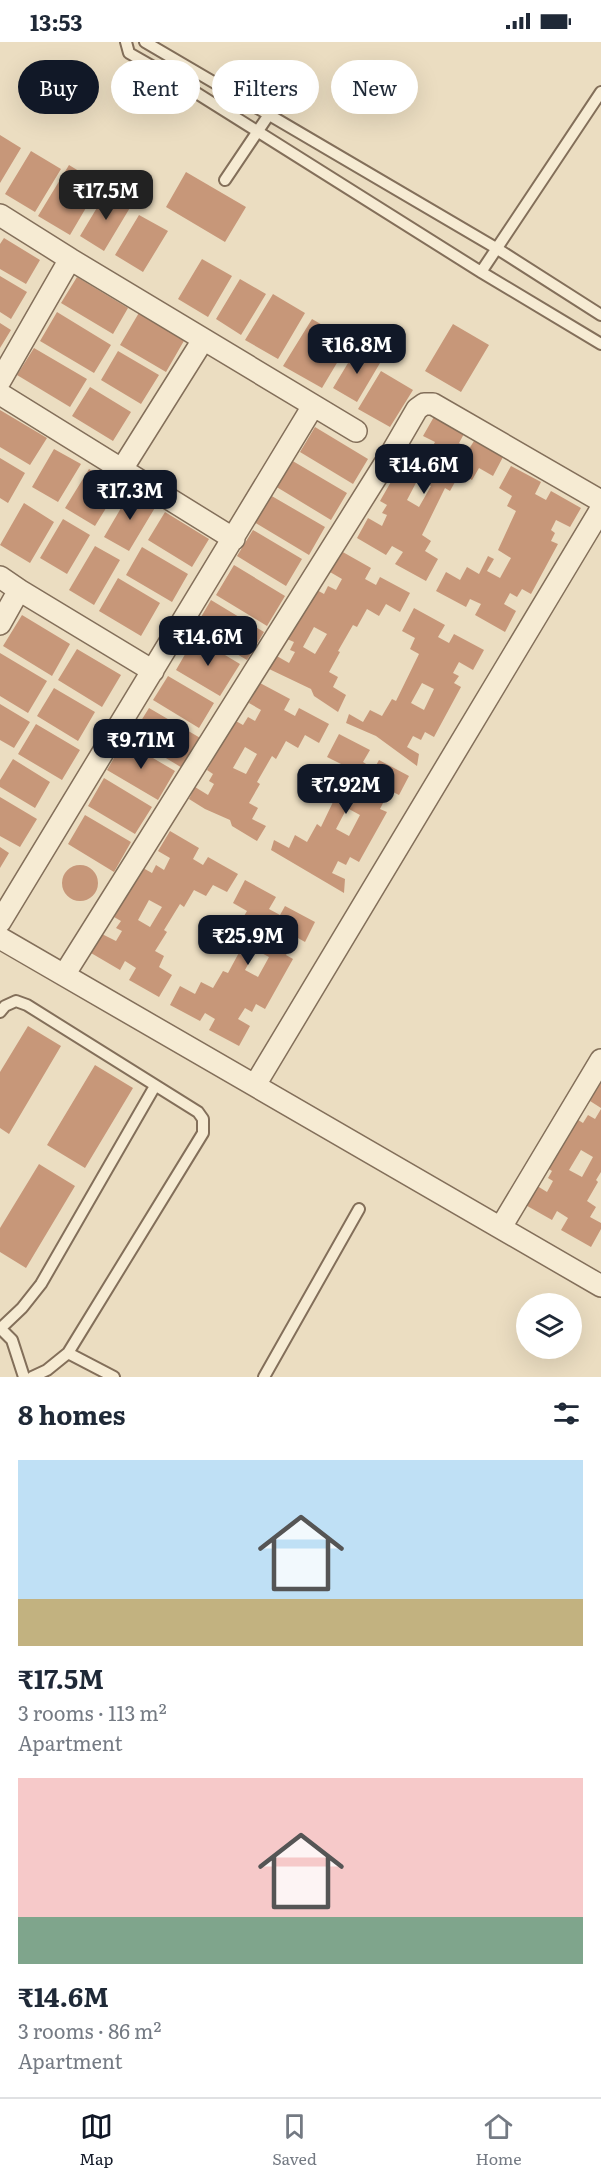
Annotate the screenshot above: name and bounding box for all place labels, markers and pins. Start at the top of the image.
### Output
pin: ₹17.5M [57,170,155,221]
pin: ₹16.8M [308,324,406,375]
pin: ₹14.6M [375,444,473,495]
pin: ₹17.3M [81,470,179,521]
pin: ₹14.6M [159,616,257,667]
pin: ₹9.71M [92,719,190,770]
pin: ₹7.92M [297,764,395,815]
pin: ₹25.9M [199,915,297,966]

